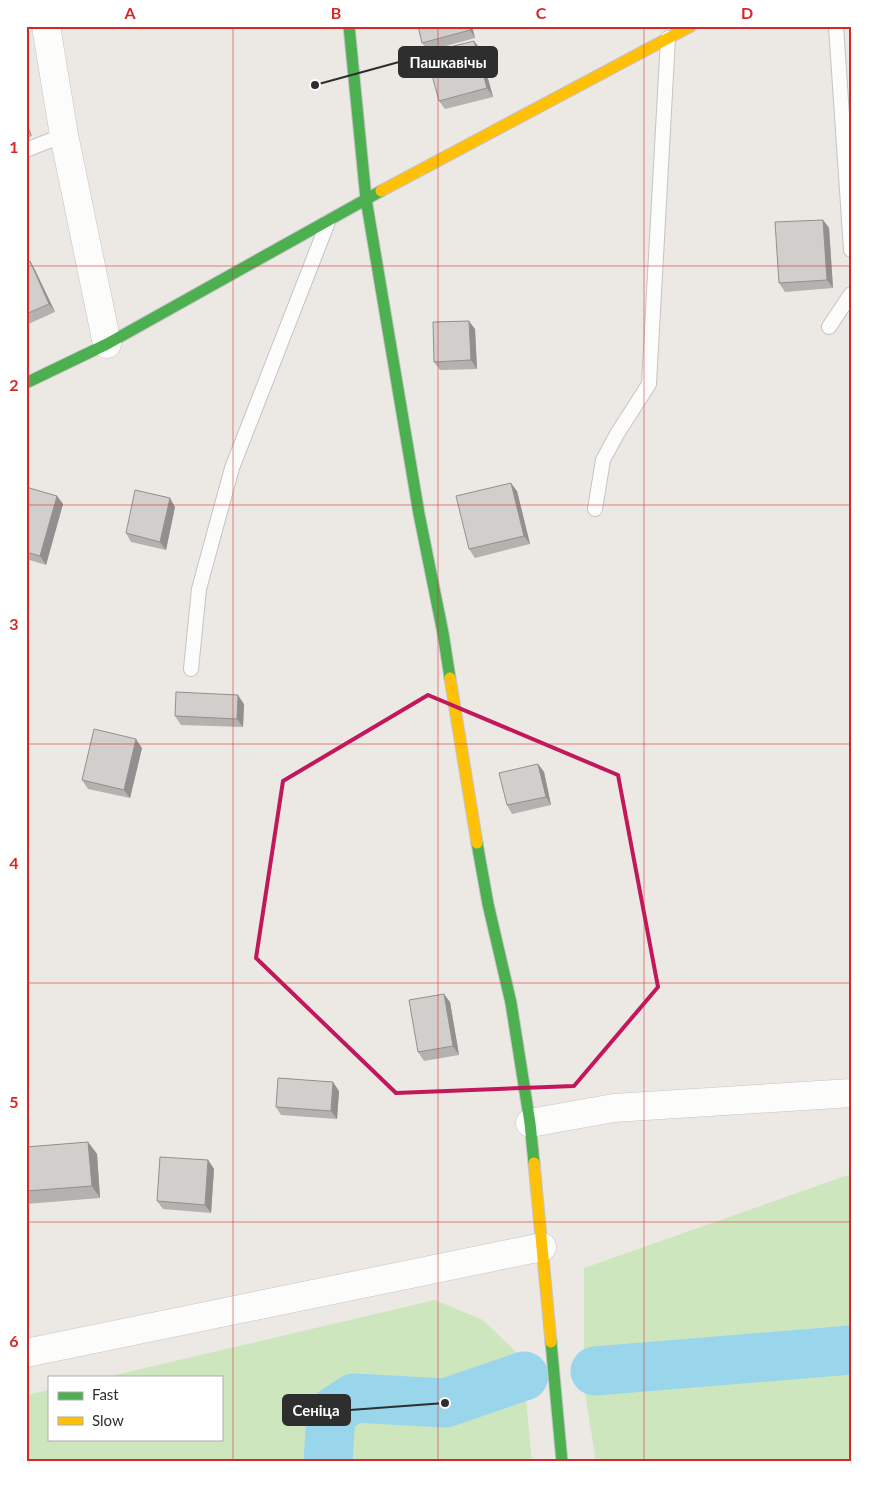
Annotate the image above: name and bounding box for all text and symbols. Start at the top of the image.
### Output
text: A [123,3,136,22]
text: B [331,3,341,22]
text: C [536,3,547,22]
text: D [741,3,753,22]
callout: Пашкавічы [399,47,497,77]
text: Пашкавічы [409,53,487,71]
text: 1 [9,137,19,156]
text: 2 [9,375,19,394]
text: 3 [9,614,19,633]
text: 4 [9,853,19,872]
text: 5 [9,1092,19,1111]
text: 6 [9,1331,19,1350]
legend [48,1376,222,1440]
text: Fast [92,1385,119,1403]
callout: Сеніца [283,1395,350,1425]
text: Сеніца [292,1401,340,1419]
text: Slow [92,1411,124,1429]

